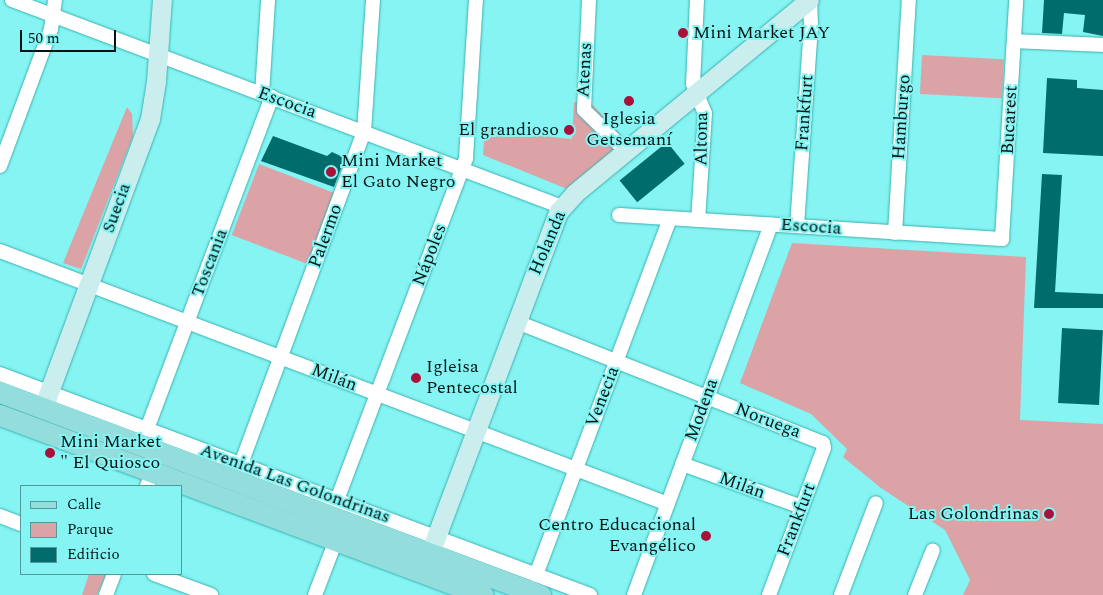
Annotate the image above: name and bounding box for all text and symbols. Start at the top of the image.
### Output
scale bar [22,20,119,52]
place label: Mini Market JAY [693,22,830,44]
text: 50 m [28,27,60,50]
marker: Mini Market JAY [677,27,689,39]
street label: Atenas [573,42,597,98]
street label: Frankfurt [792,74,818,152]
street label: Hamburgo [888,74,916,160]
street label: Escocia [255,82,319,124]
street label: Bucarest [997,85,1023,155]
marker: Iglesia Getsemaní [623,95,635,107]
place label: Iglesia Getsemaní [586,109,672,152]
street label: Altona [691,112,713,166]
place label: El grandioso [458,119,559,141]
marker: El grandioso [563,124,575,136]
place label: Mini Market El Gato Negro [341,151,455,193]
marker: Mini Market El Gato Negro [325,166,337,178]
street label: Suecia [98,180,136,236]
street label: Palermo [305,201,347,271]
street label: Holanda [525,208,571,278]
street label: Escocia [780,214,842,240]
street label: Nápoles [408,221,452,289]
street label: Toscania [187,226,233,300]
place label: Igleisa Pentecostal [426,357,518,399]
street label: Milán [308,359,360,397]
street label: Venecia [582,364,624,430]
marker: Igleisa Pentecostal [410,372,422,384]
street label: Modena [681,376,723,444]
street label: Noruega [732,399,804,443]
place label: Mini Market " El Quiosco [60,432,161,474]
street label: Avenida Las Golondrinas [197,440,393,528]
marker: Mini Market " El Quiosco [44,447,56,459]
street label: Milán [716,468,768,504]
street label: Frankfurt [773,480,821,560]
legend [20,485,182,575]
text: Calle [67,493,101,516]
place label: Las Golondrinas [908,503,1039,525]
marker: Las Golondrinas [1043,508,1055,520]
place label: Centro Educacional Evangélico [538,515,696,558]
text: Parque [67,518,114,541]
marker: Centro Educacional Evangélico [700,530,712,542]
text: Edificio [67,543,120,566]

